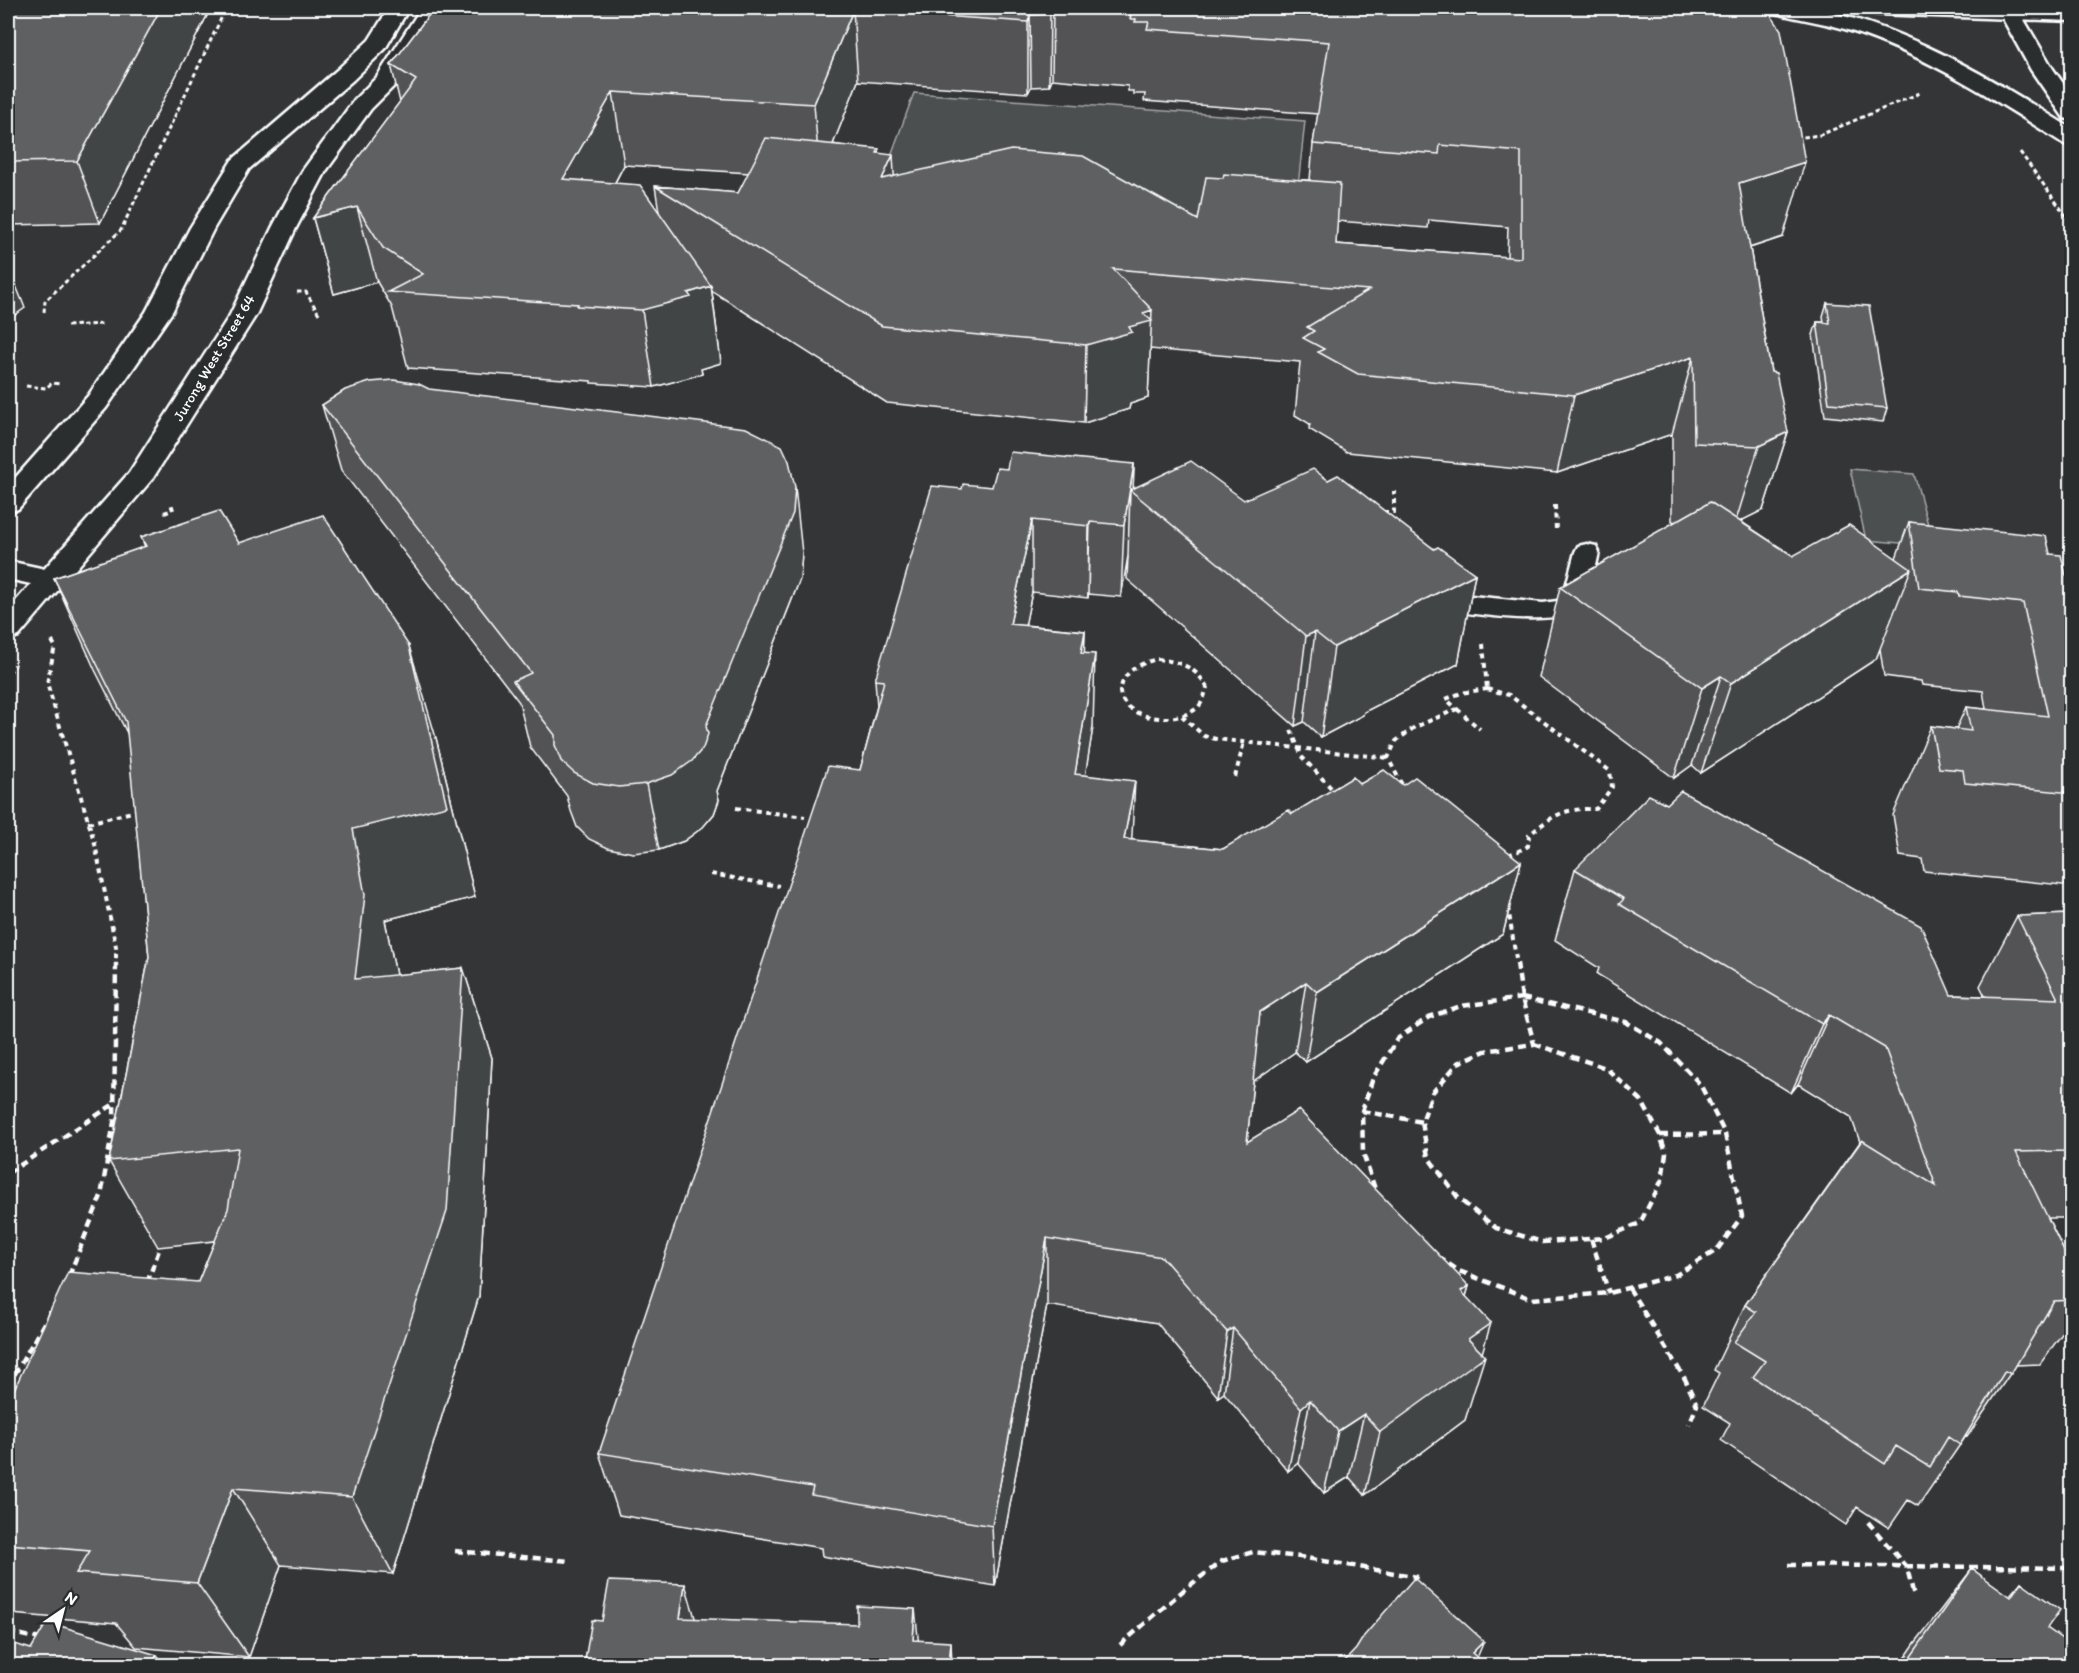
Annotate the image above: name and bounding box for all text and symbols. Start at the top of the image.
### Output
street label: Jurong West Street 64 [169,292,259,424]
north arrow [33,1580,93,1640]
text: N [61,1587,81,1609]

